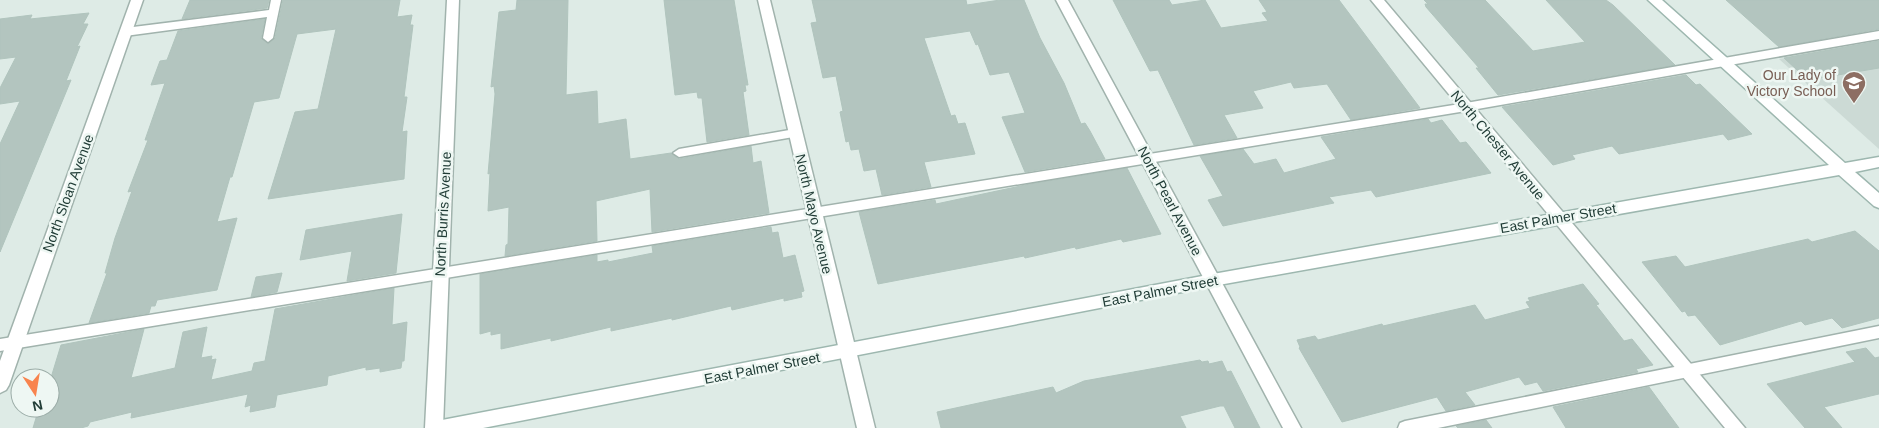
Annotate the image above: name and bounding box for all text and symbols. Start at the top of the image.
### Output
place label: Our Lady of Victory School [1747,67,1836,99]
school or university icon: Our Lady of Victory School [1841,70,1867,104]
street label: North Chester Avenue [1448,87,1548,203]
street label: North Sloan Avenue [39,132,97,254]
street label: North Pearl Avenue [1134,144,1206,258]
street label: North Burris Avenue [432,151,454,277]
street label: North Mayo Avenue [792,152,836,276]
street label: East Palmer Street [1499,200,1617,236]
street label: East Palmer Street [1101,272,1219,310]
street label: East Palmer Street [703,349,821,387]
north arrow [10,368,60,418]
text: N [31,397,44,415]

